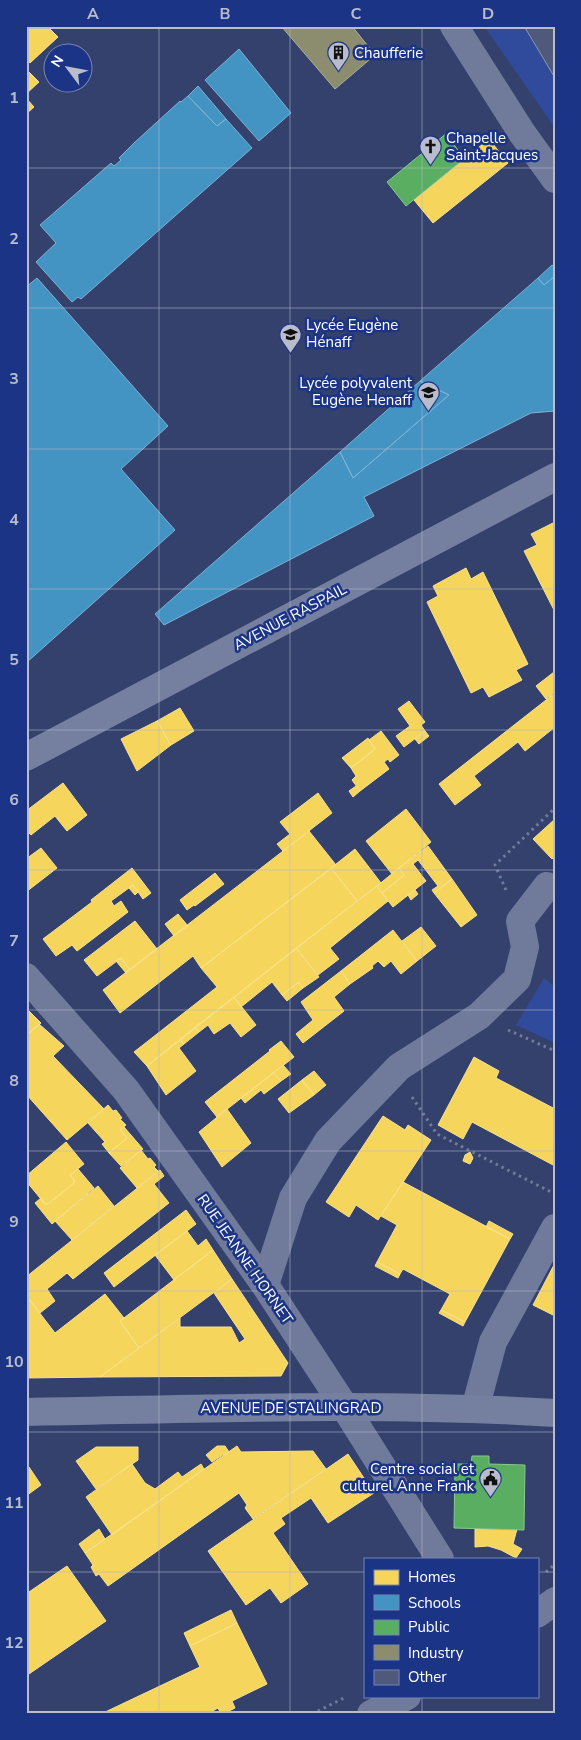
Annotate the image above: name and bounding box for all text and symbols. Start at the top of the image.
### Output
text: A [87,3,99,25]
text: B [219,3,231,25]
text: C [351,3,362,25]
text: D [482,3,494,25]
building icon: Chaufferie [326,41,350,72]
north arrow [42,42,92,92]
place label: Chaufferie [354,43,423,63]
text: N [47,52,68,71]
text: 1 [9,87,19,109]
place label: Chapelle Saint-Jacques [446,128,538,165]
church icon: Chapelle Saint-Jacques [418,135,442,166]
text: 2 [9,228,19,250]
place label: Lycée Eugène Hénaff [306,315,398,352]
school or university icon: Lycée Eugène Hénaff [278,322,302,353]
text: 3 [9,368,19,390]
place label: Lycée polyvalent Eugène Henaff [299,373,413,410]
school or university icon: Lycée polyvalent Eugène Henaff [416,380,440,411]
text: 4 [9,509,19,531]
street label: AVENUE RASPAIL [230,579,350,655]
text: 5 [9,649,19,671]
text: 6 [9,789,19,811]
text: 7 [9,930,19,952]
text: 8 [9,1070,19,1092]
street label: RUE JEANNE HORNET [193,1190,297,1328]
text: 9 [9,1211,19,1233]
text: 10 [4,1351,24,1373]
street label: AVENUE DE STALINGRAD [200,1398,382,1418]
place label: Centre social et culturel Anne Frank [342,1459,475,1496]
public building icon: Centre social et culturel Anne Frank [478,1466,502,1497]
text: 11 [4,1492,24,1514]
legend [364,1558,538,1698]
text: Homes [408,1567,456,1587]
text: Schools [408,1593,461,1613]
text: Public [408,1617,449,1637]
text: 12 [4,1632,24,1654]
text: Industry [408,1643,464,1663]
text: Other [408,1667,447,1687]

